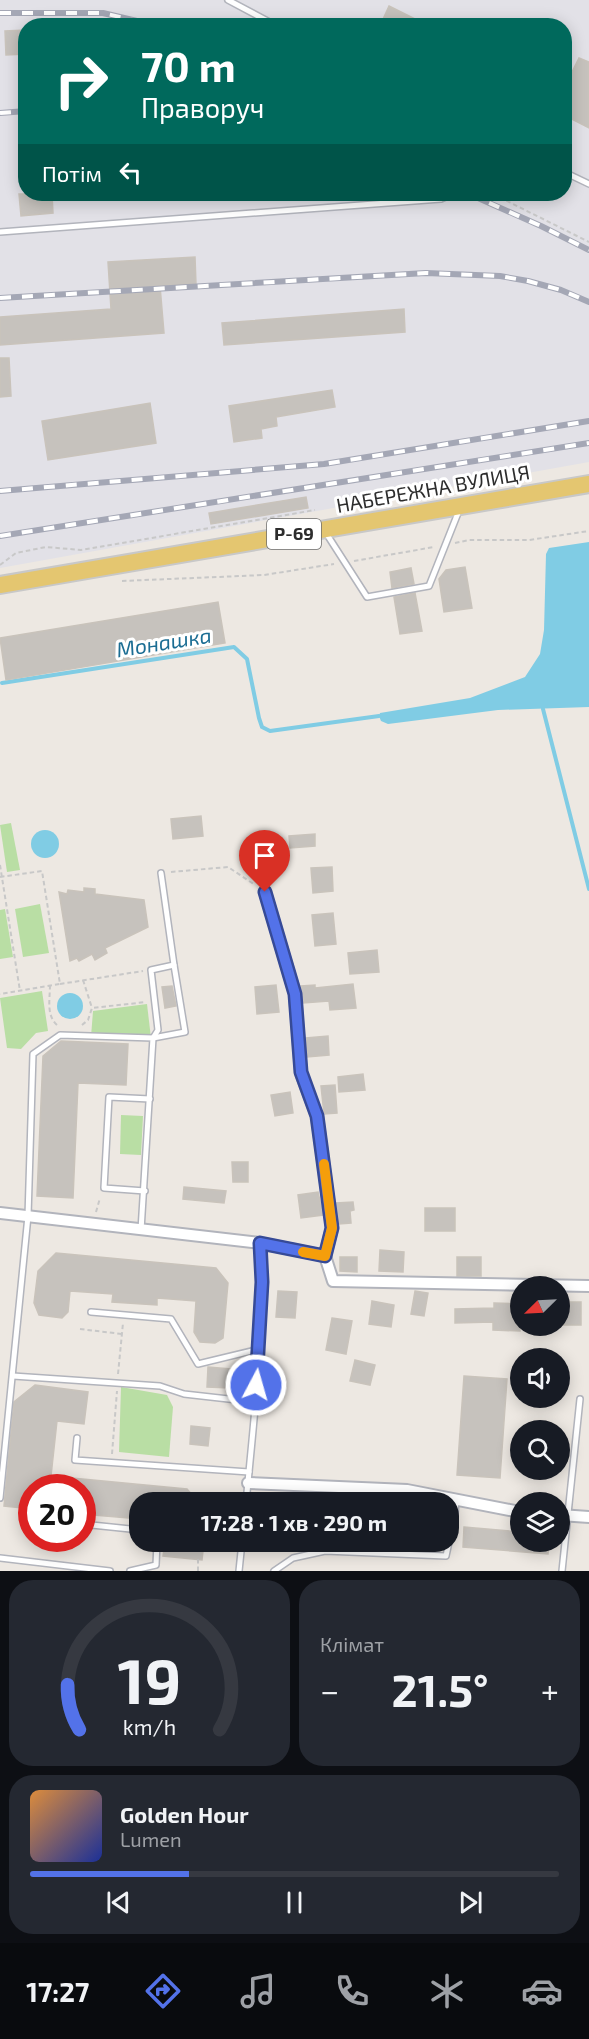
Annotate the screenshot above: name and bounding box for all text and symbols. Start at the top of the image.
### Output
text: 70 m [141,40,236,90]
icon: right [42,42,120,120]
text: Праворуч [141,91,264,123]
icon: left [114,156,147,189]
text: Потім [42,160,102,186]
street label: НАБЕРЕЖНА ВУЛИЦЯ [334,459,531,517]
road number: Р-69 [267,519,321,549]
water label: Монашка [115,622,213,661]
pin [239,830,290,892]
icon: arrive [248,839,281,872]
north arrow [510,1276,570,1336]
map controls [510,1276,570,1552]
button: sound [510,1348,570,1408]
position arrow [224,1353,288,1417]
button: search [510,1420,570,1480]
speed limit sign: 20 [18,1474,96,1552]
button: layers [510,1492,570,1552]
text: 17:28 · 1 хв · 290 m [201,1509,387,1535]
text: Клімат [320,1632,384,1656]
text: 19 [118,1642,181,1717]
text: 21.5° [392,1662,489,1716]
text: − [320,1670,339,1710]
text: + [541,1670,559,1710]
text: km/h [123,1714,176,1739]
text: Golden Hour [120,1801,249,1827]
text: Lumen [120,1827,182,1851]
icon: previous [102,1886,135,1919]
icon: pause [278,1886,311,1919]
icon: next [454,1886,487,1919]
icon: directions [142,1970,184,2012]
icon: music [237,1970,279,2012]
icon: phone [331,1970,373,2012]
icon: climate [426,1970,468,2012]
icon: car [521,1970,563,2012]
text: 17:27 [26,1975,89,2007]

